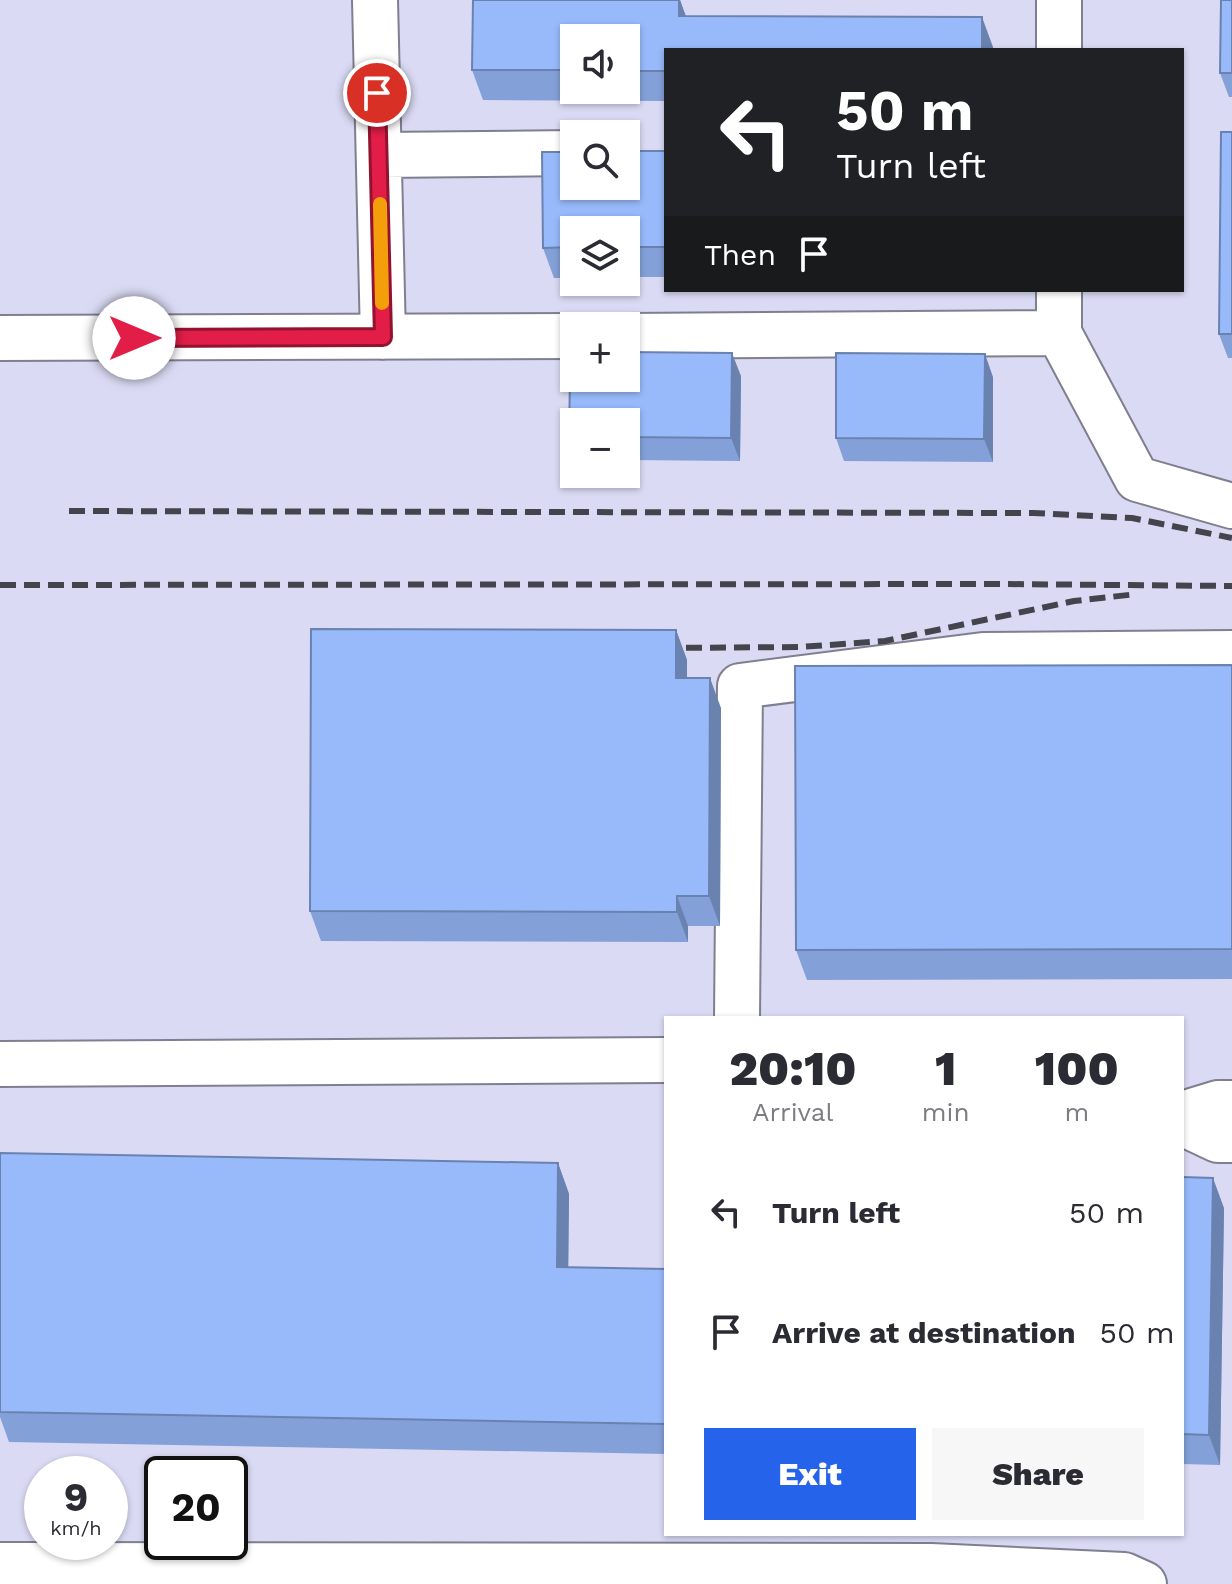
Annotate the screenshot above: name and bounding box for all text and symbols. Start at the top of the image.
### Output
map controls [560,24,640,488]
button: sound [560,24,640,104]
pin [343,59,411,127]
icon: arrive [355,71,399,115]
text: 50 m [836,78,973,144]
icon: left [704,80,808,184]
button: search [560,120,640,200]
text: Turn left [836,145,986,187]
button: layers [560,216,640,296]
icon: arrive [792,232,836,276]
text: Then [704,237,776,272]
position arrow [92,296,176,380]
button: + [560,312,640,392]
button: − [560,408,640,488]
text: 20:10 [729,1040,857,1097]
text: 1 [935,1040,956,1097]
text: 100 [1035,1040,1119,1097]
text: Arrival [752,1097,833,1127]
text: min [922,1097,970,1127]
text: m [1064,1097,1089,1127]
icon: left [704,1190,748,1234]
text: Turn left [772,1195,900,1230]
text: 50 m [1069,1195,1144,1230]
icon: arrive [704,1310,748,1354]
text: Arrive at destination [772,1315,1076,1350]
text: 50 m [1100,1315,1175,1350]
button: Exit [704,1428,916,1520]
button: Share [932,1428,1144,1520]
speed limit sign: 20 [144,1456,248,1560]
text: 9 [64,1474,88,1521]
text: km/h [50,1516,102,1540]

